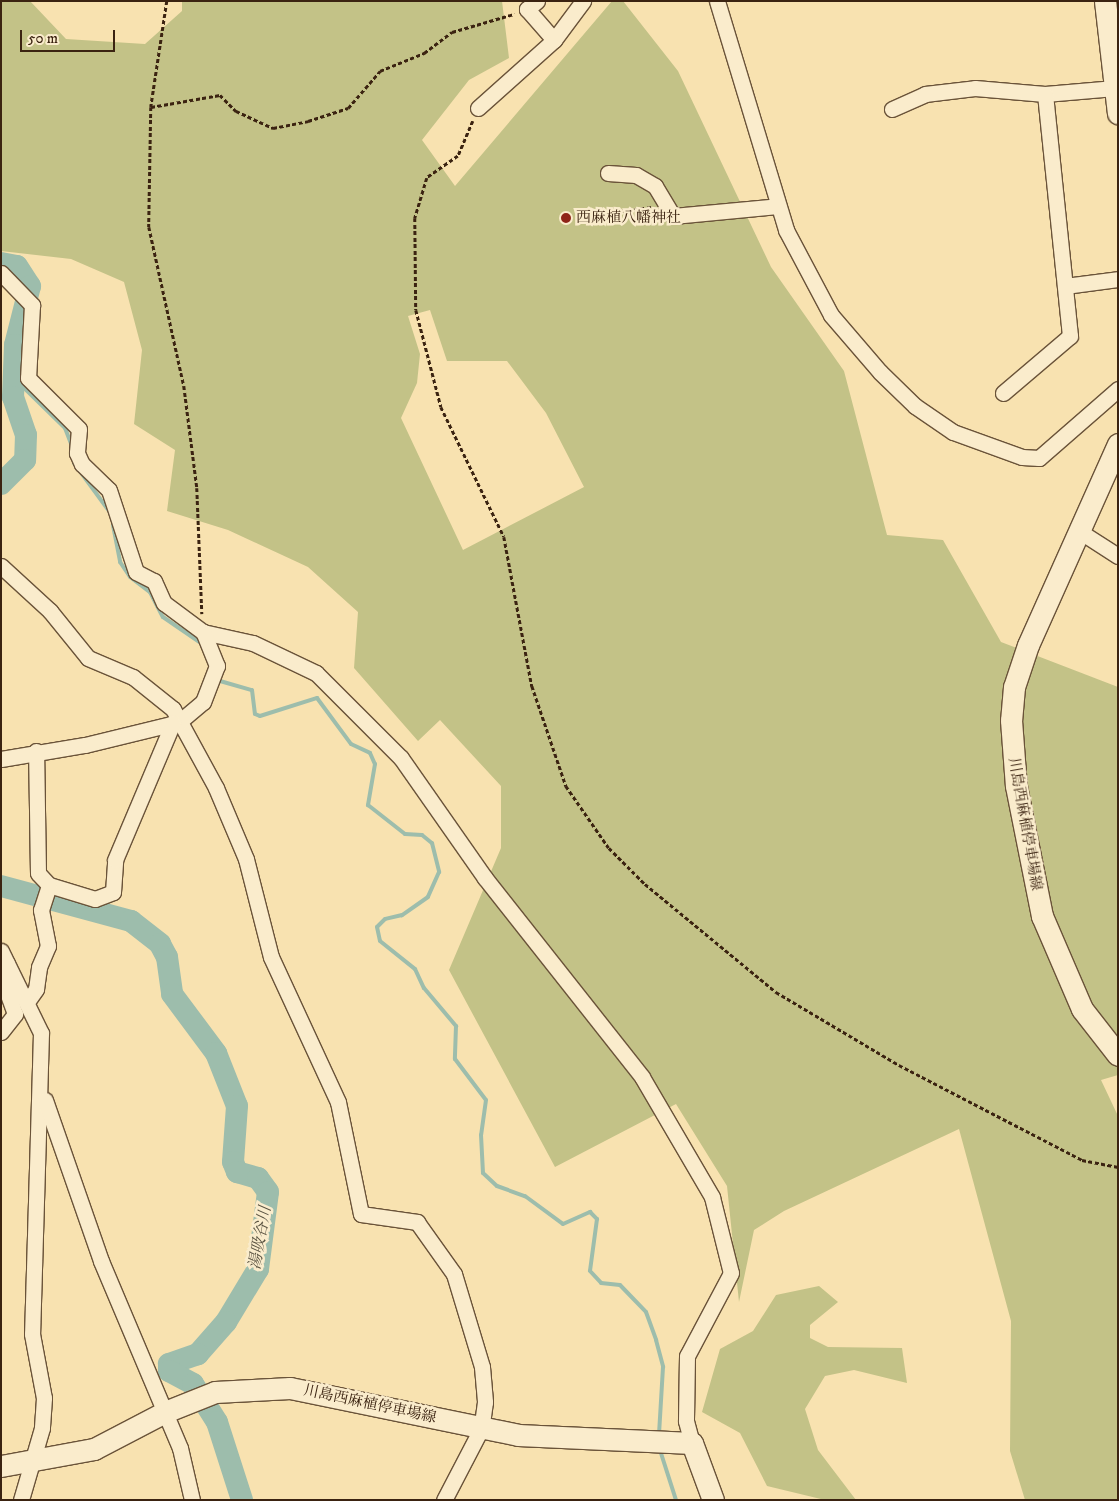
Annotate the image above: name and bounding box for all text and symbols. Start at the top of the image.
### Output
scale bar [22,20,118,52]
text: 50 m [28,29,58,48]
place label: 西麻植八幡神社 [576,209,681,227]
marker: 西麻植八幡神社 [560,212,572,224]
street label: 川島西麻植停車場線 [1004,756,1046,892]
water label: 湯吸谷川 [245,1205,275,1271]
street label: 川島西麻植停車場線 [302,1381,438,1427]

